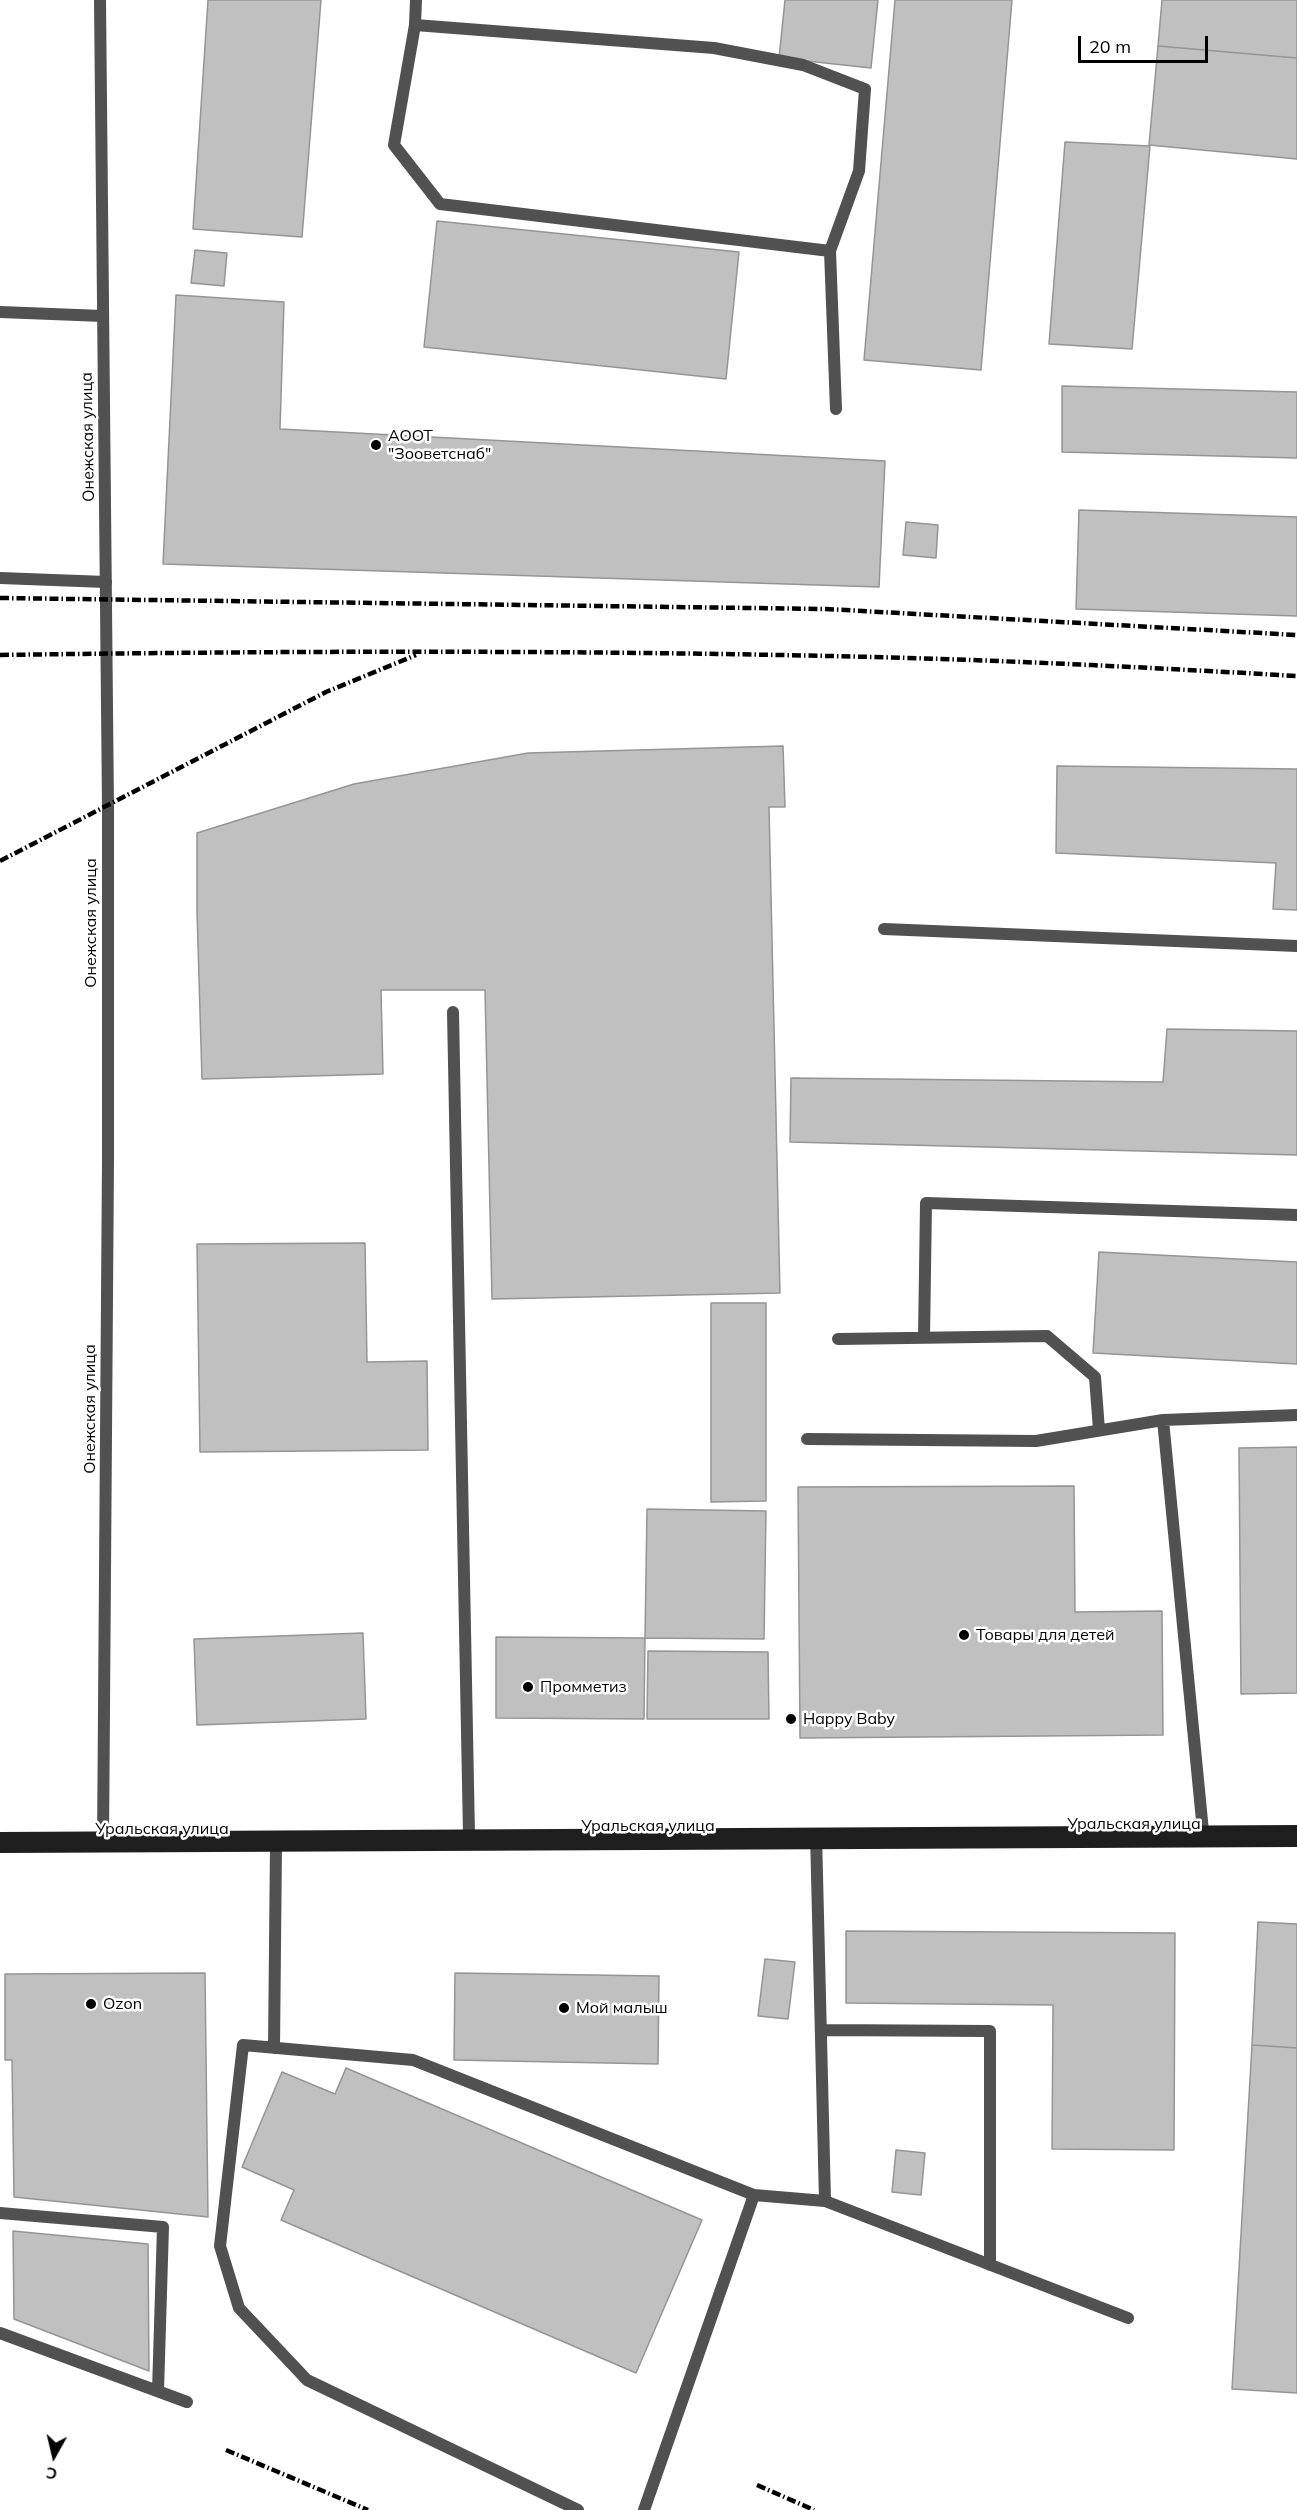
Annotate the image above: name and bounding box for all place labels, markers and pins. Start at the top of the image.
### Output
place label: АООТ "Зооветснаб" [388,426,491,464]
marker: АООТ "Зооветснаб" [369,438,383,452]
place label: Товары для детей [976,1625,1115,1645]
marker: Товары для детей [957,1628,971,1642]
place label: Промметиз [540,1677,627,1697]
marker: Промметиз [521,1680,535,1694]
place label: Happy Baby [803,1709,895,1729]
marker: Happy Baby [784,1712,798,1726]
place label: Ozon [103,1994,142,2014]
marker: Ozon [84,1997,98,2011]
place label: Мой малыш [576,1998,668,2018]
marker: Мой малыш [557,2001,571,2015]

